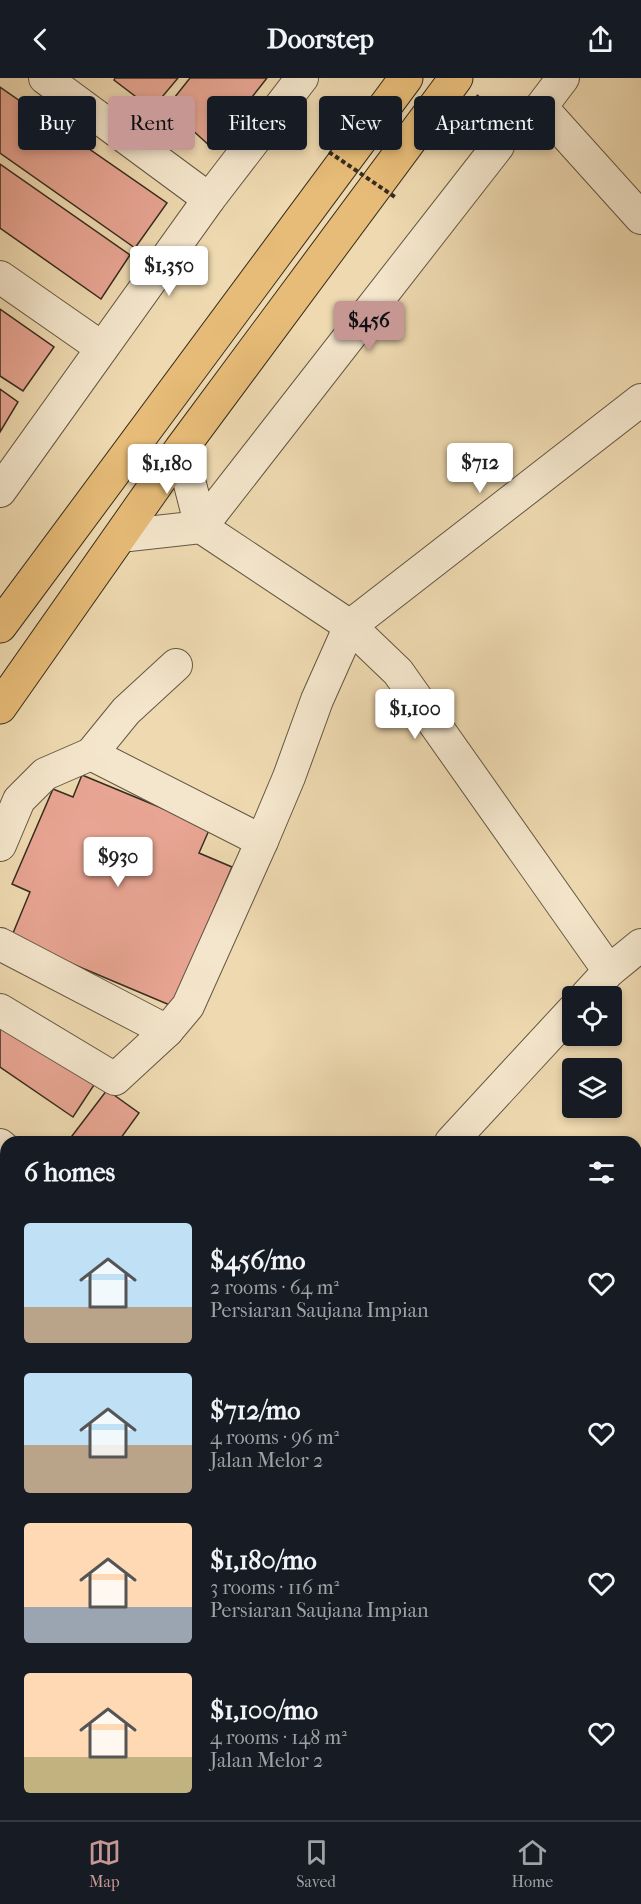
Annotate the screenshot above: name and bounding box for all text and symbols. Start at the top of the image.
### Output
icon: back [24,23,57,56]
text: Doorstep [267,23,374,55]
icon: share [584,23,617,56]
chip: Buy [18,96,96,150]
chip: Rent [108,96,195,150]
chip: Filters [207,96,307,150]
chip: New [319,96,402,150]
chip: Apartment [414,96,555,150]
pin: $1,350 [120,246,218,297]
text: $1,350 [144,254,194,277]
pin: $456 [333,301,405,352]
text: $456 [348,309,390,332]
pin: $712 [444,443,516,494]
pin: $1,180 [118,444,216,495]
text: $712 [461,451,499,474]
text: $1,180 [142,452,192,475]
pin: $1,100 [366,689,464,740]
text: $1,100 [389,697,441,720]
pin: $930 [82,837,154,888]
text: $930 [98,845,138,868]
map controls [562,986,622,1118]
button: locate [562,986,622,1046]
button: layers [562,1058,622,1118]
icon: filters [585,1156,618,1189]
text: 6 homes [24,1157,115,1188]
text: $456/mo [210,1245,305,1276]
icon: home [72,1247,144,1319]
icon: heart [585,1267,618,1300]
text: 2 rooms · 64 m² [210,1276,339,1299]
text: Persiaran Saujana Impian [210,1299,429,1322]
text: $712/mo [210,1395,301,1426]
icon: home [72,1397,144,1469]
icon: heart [585,1417,618,1450]
text: 4 rooms · 96 m² [210,1426,339,1449]
text: Jalan Melor 2 [210,1449,323,1472]
text: $1,180/mo [210,1545,317,1576]
icon: home [72,1547,144,1619]
icon: heart [585,1567,618,1600]
text: 3 rooms · 116 m² [210,1576,339,1599]
text: Persiaran Saujana Impian [210,1599,429,1622]
text: $1,100/mo [210,1695,318,1726]
icon: home [72,1697,144,1769]
icon: heart [585,1717,618,1750]
text: 4 rooms · 148 m² [210,1726,347,1749]
text: Jalan Melor 2 [210,1749,323,1772]
tab: Map [88,1836,121,1891]
tab: Saved [296,1836,336,1891]
tab: Home [512,1836,553,1891]

